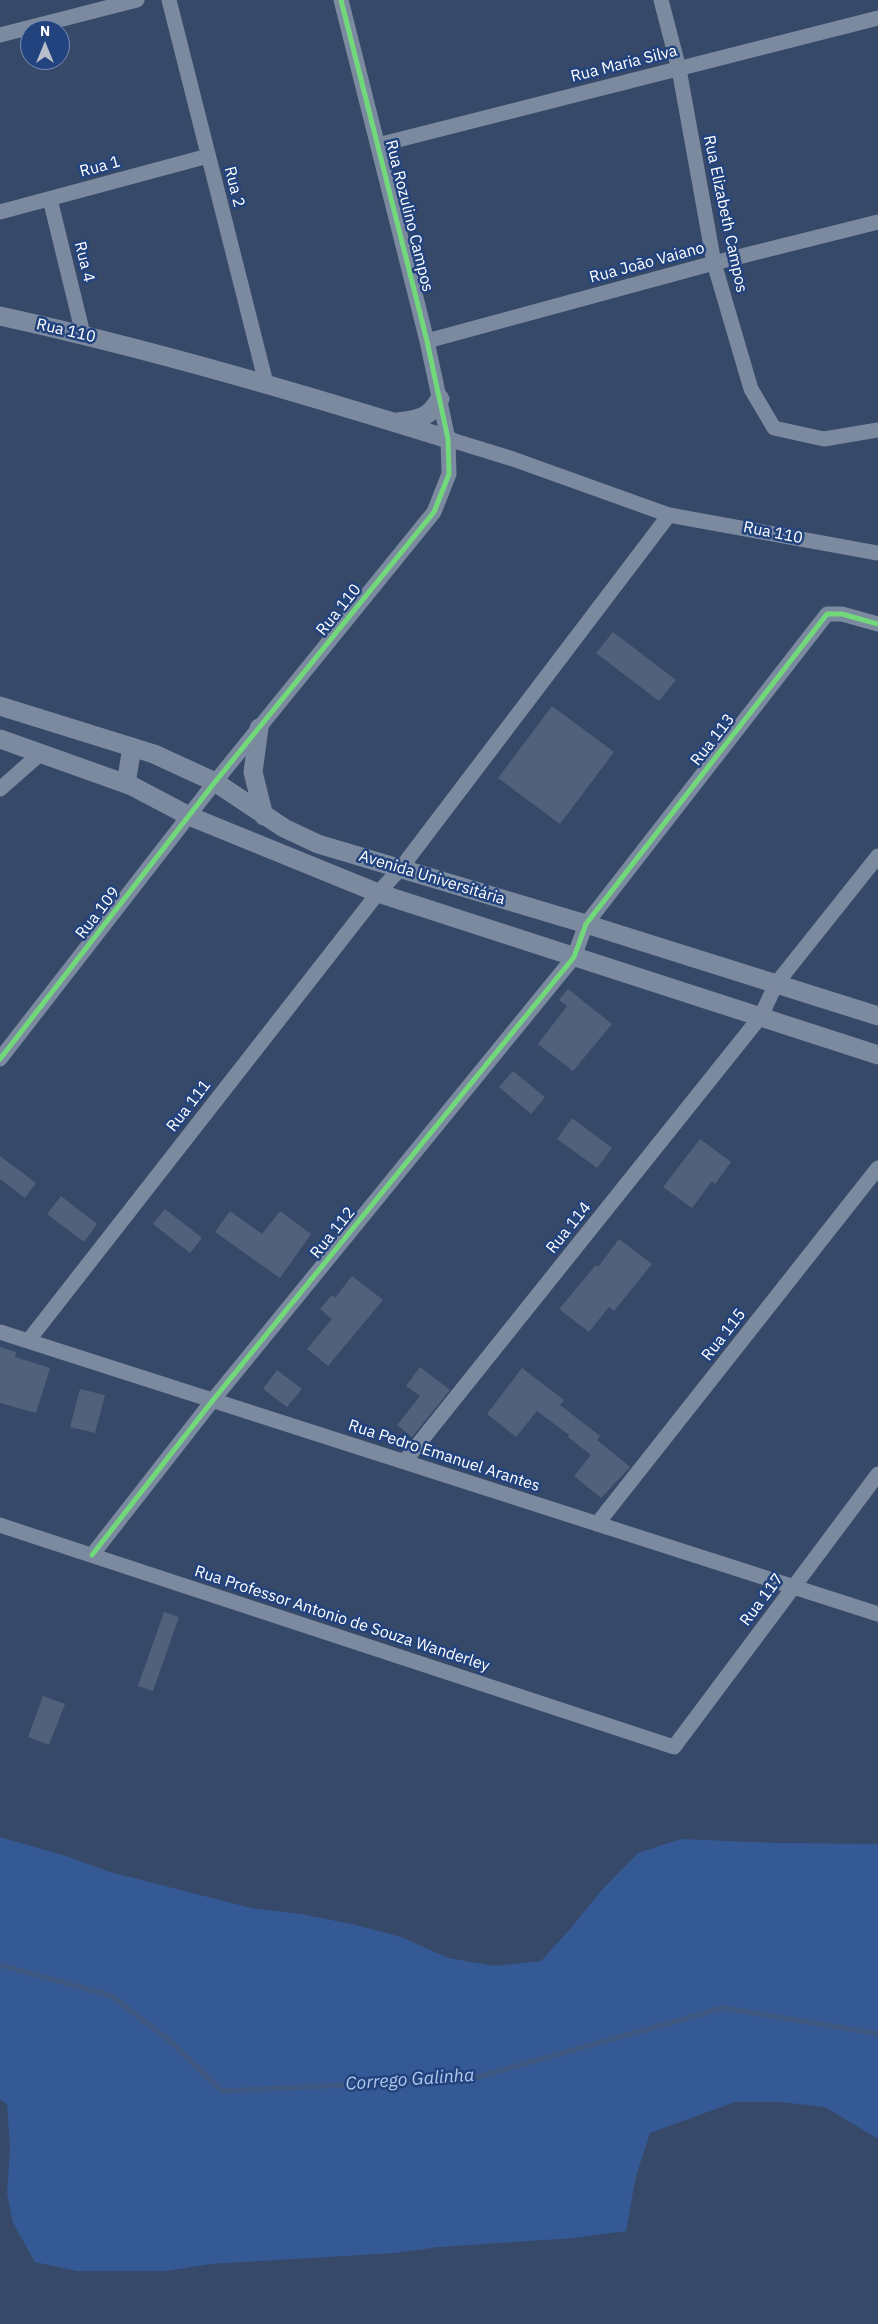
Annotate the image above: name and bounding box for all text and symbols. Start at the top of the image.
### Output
north arrow [20,20,70,70]
text: N [40,22,50,40]
street label: Rua Maria Silva [569,41,679,87]
street label: Rua Elizabeth Campos [699,134,751,294]
street label: Rua Rozulino Campos [381,138,437,294]
street label: Rua 1 [78,152,122,182]
street label: Rua 2 [220,165,248,209]
street label: Rua João Vaiano [587,238,707,288]
street label: Rua 4 [70,240,98,284]
street label: Rua 110 [34,315,98,347]
street label: Rua 110 [741,518,805,548]
street label: Rua 110 [313,580,365,640]
street label: Rua 113 [687,710,739,770]
street label: Avenida Universitária [357,847,507,909]
street label: Rua 109 [72,883,124,943]
street label: Rua 111 [163,1076,215,1136]
street label: Rua 114 [543,1198,595,1258]
street label: Rua 112 [307,1203,359,1263]
street label: Rua 115 [698,1305,750,1365]
street label: Rua Pedro Emanuel Arantes [346,1416,542,1496]
street label: Rua Professor Antonio de Souza Wanderley [192,1562,492,1676]
street label: Rua 117 [736,1570,788,1630]
water label: Corrego Galinha [345,2065,475,2095]

